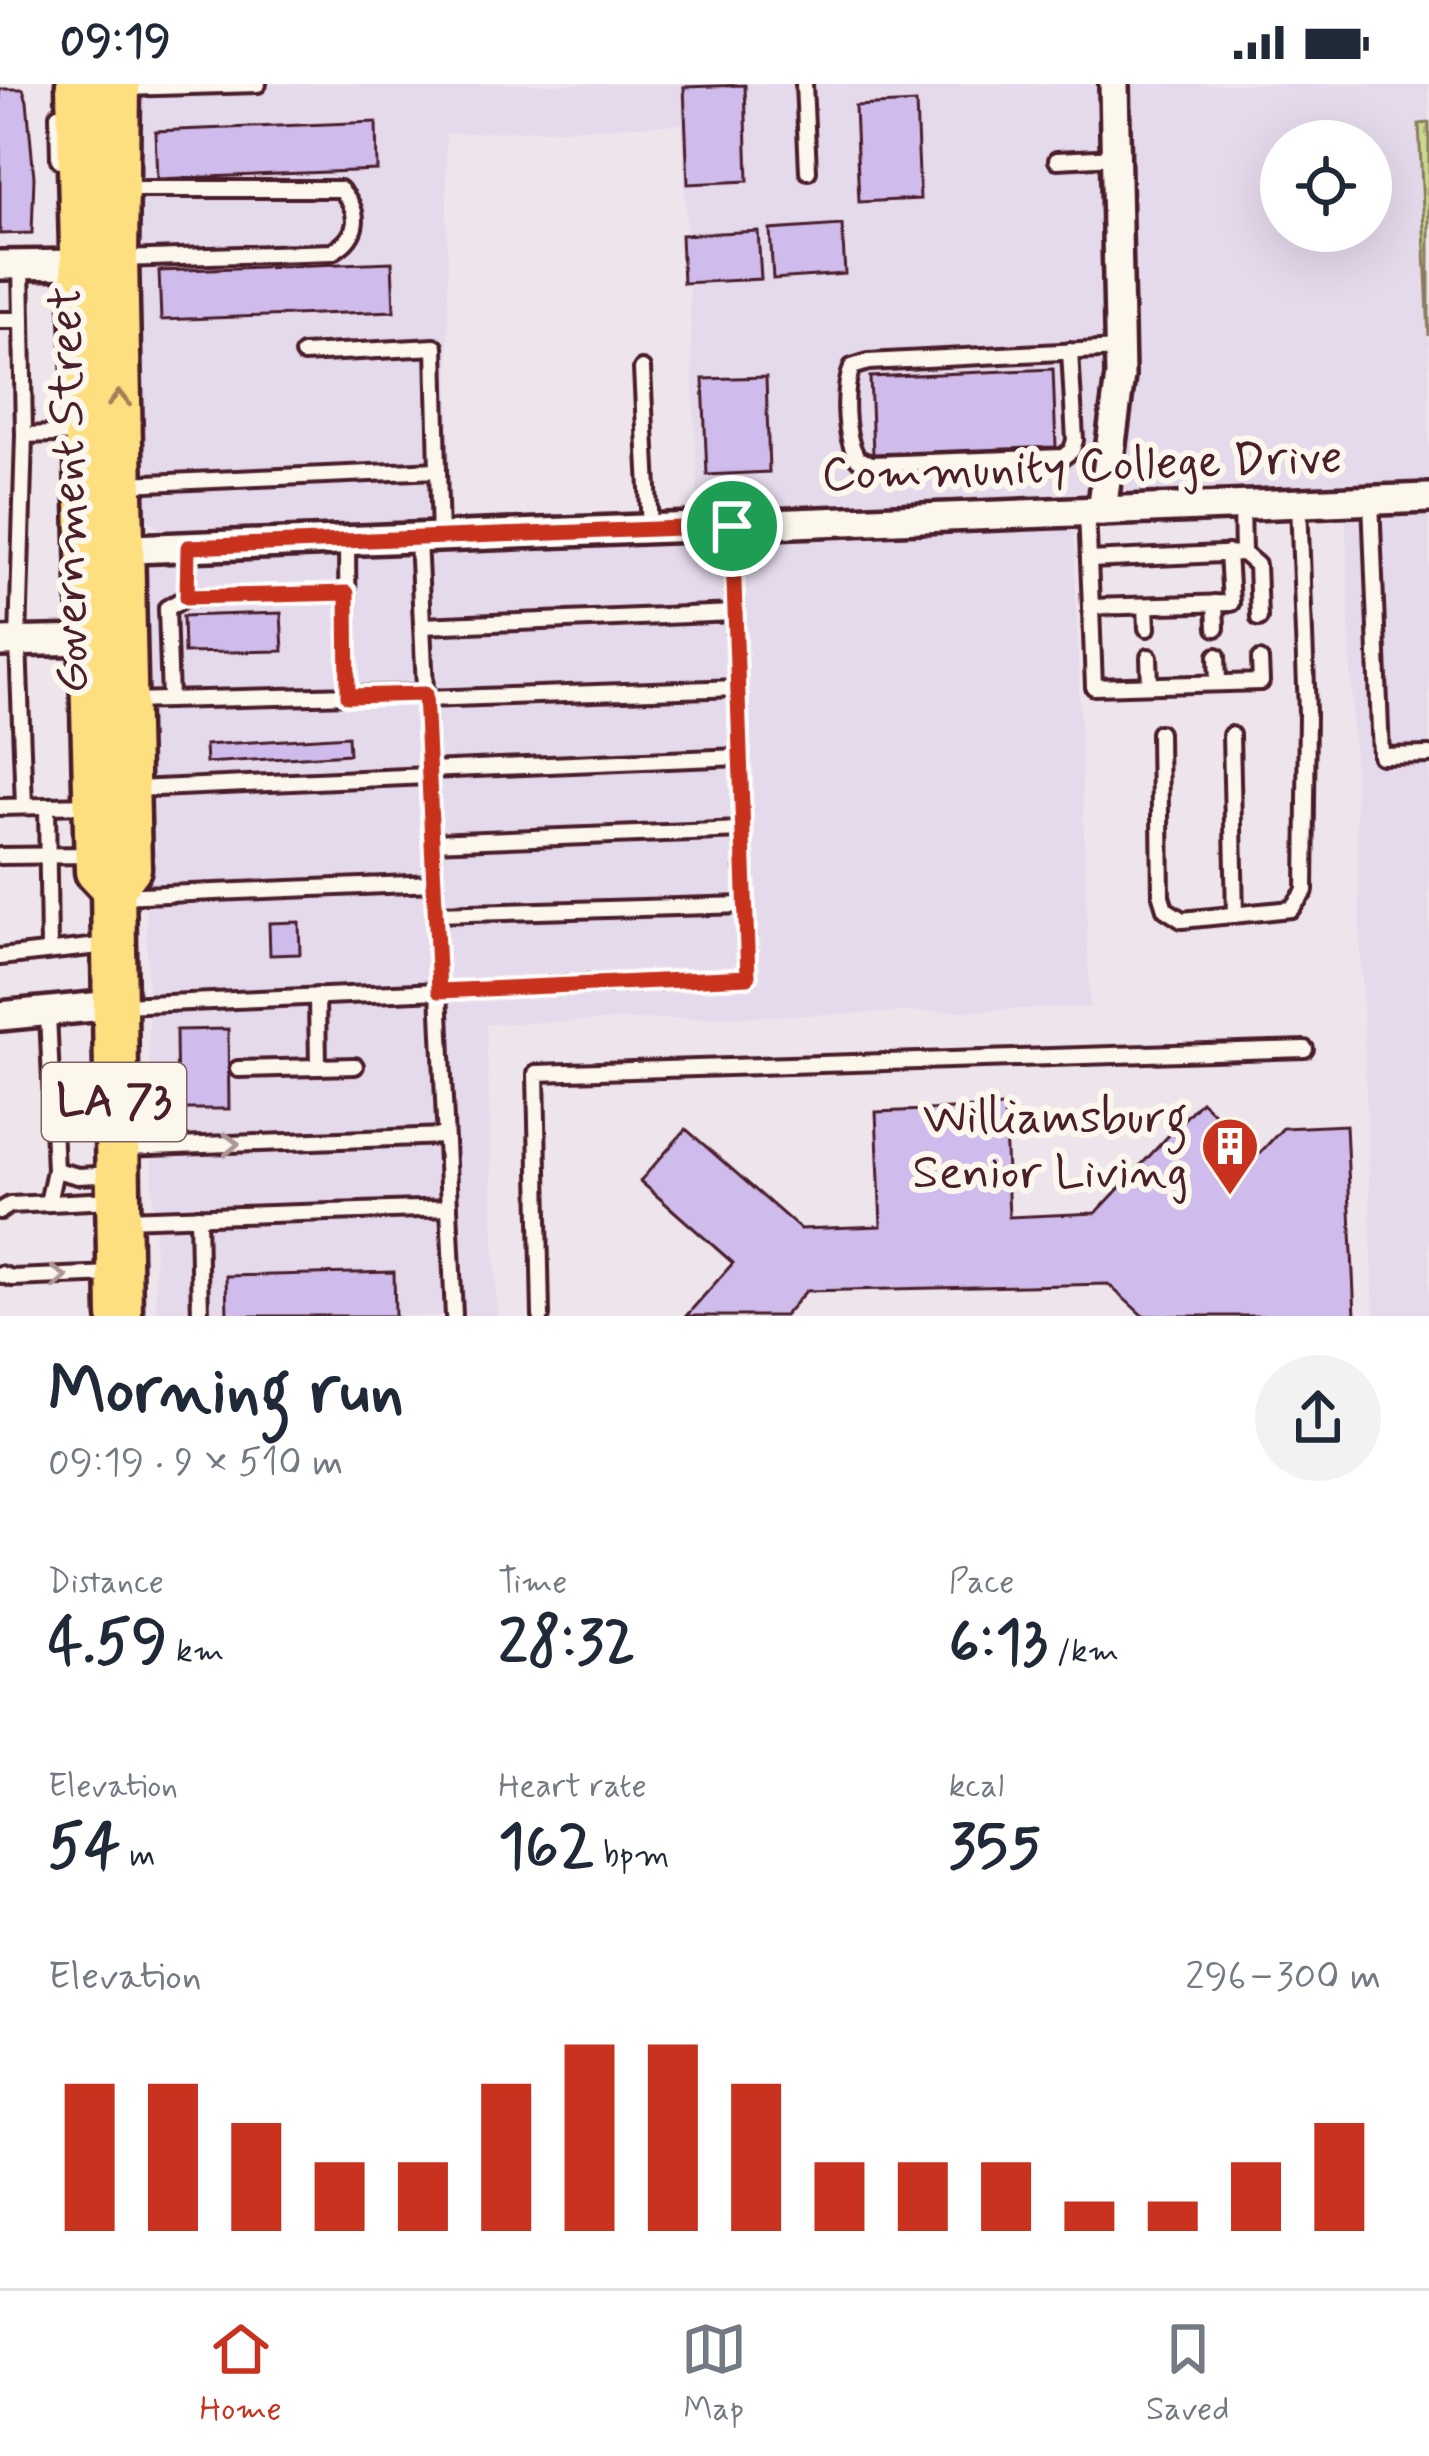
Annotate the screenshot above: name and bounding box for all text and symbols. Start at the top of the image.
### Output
text: 09:19 [60,13,171,72]
map controls [1260,120,1392,252]
button: locate [1260,120,1392,252]
street label: Government Street [35,286,105,694]
one-way arrow [107,389,133,408]
street label: Community College Drive [820,426,1344,508]
pin [681,475,783,577]
icon: arrive [699,493,765,559]
road number: LA 73 [42,1063,186,1141]
place label: Williamsburg Senior Living [912,1087,1188,1205]
building icon: Williamsburg Senior Living [1199,1115,1261,1197]
one-way arrow [222,1131,241,1157]
one-way arrow [50,1264,69,1290]
text: Morning run [48,1350,404,1436]
button: share [1255,1355,1381,1481]
text: 09:19 · 9 × 510 m [48,1438,343,1489]
text: Distance [48,1561,164,1605]
text: Time [498,1561,567,1605]
text: Pace [949,1561,1014,1605]
text: 4.59 [48,1605,167,1684]
text: 28:32 [498,1605,635,1684]
text: 6:13 [949,1605,1048,1684]
text: km [167,1630,224,1674]
text: /km [1048,1630,1119,1674]
text: Elevation [48,1765,178,1809]
text: Heart rate [498,1765,647,1809]
text: kcal [949,1765,1004,1809]
text: 54 [48,1809,120,1888]
text: 162 [498,1809,594,1888]
text: 355 [949,1809,1041,1888]
text: m [120,1834,156,1878]
text: bpm [594,1834,669,1878]
text: Elevation [48,1952,202,2003]
text: 296–300 m [1185,1952,1381,2003]
tab: Home [200,2316,282,2432]
tab: Map [681,2316,747,2432]
tab: Saved [1146,2316,1229,2432]

